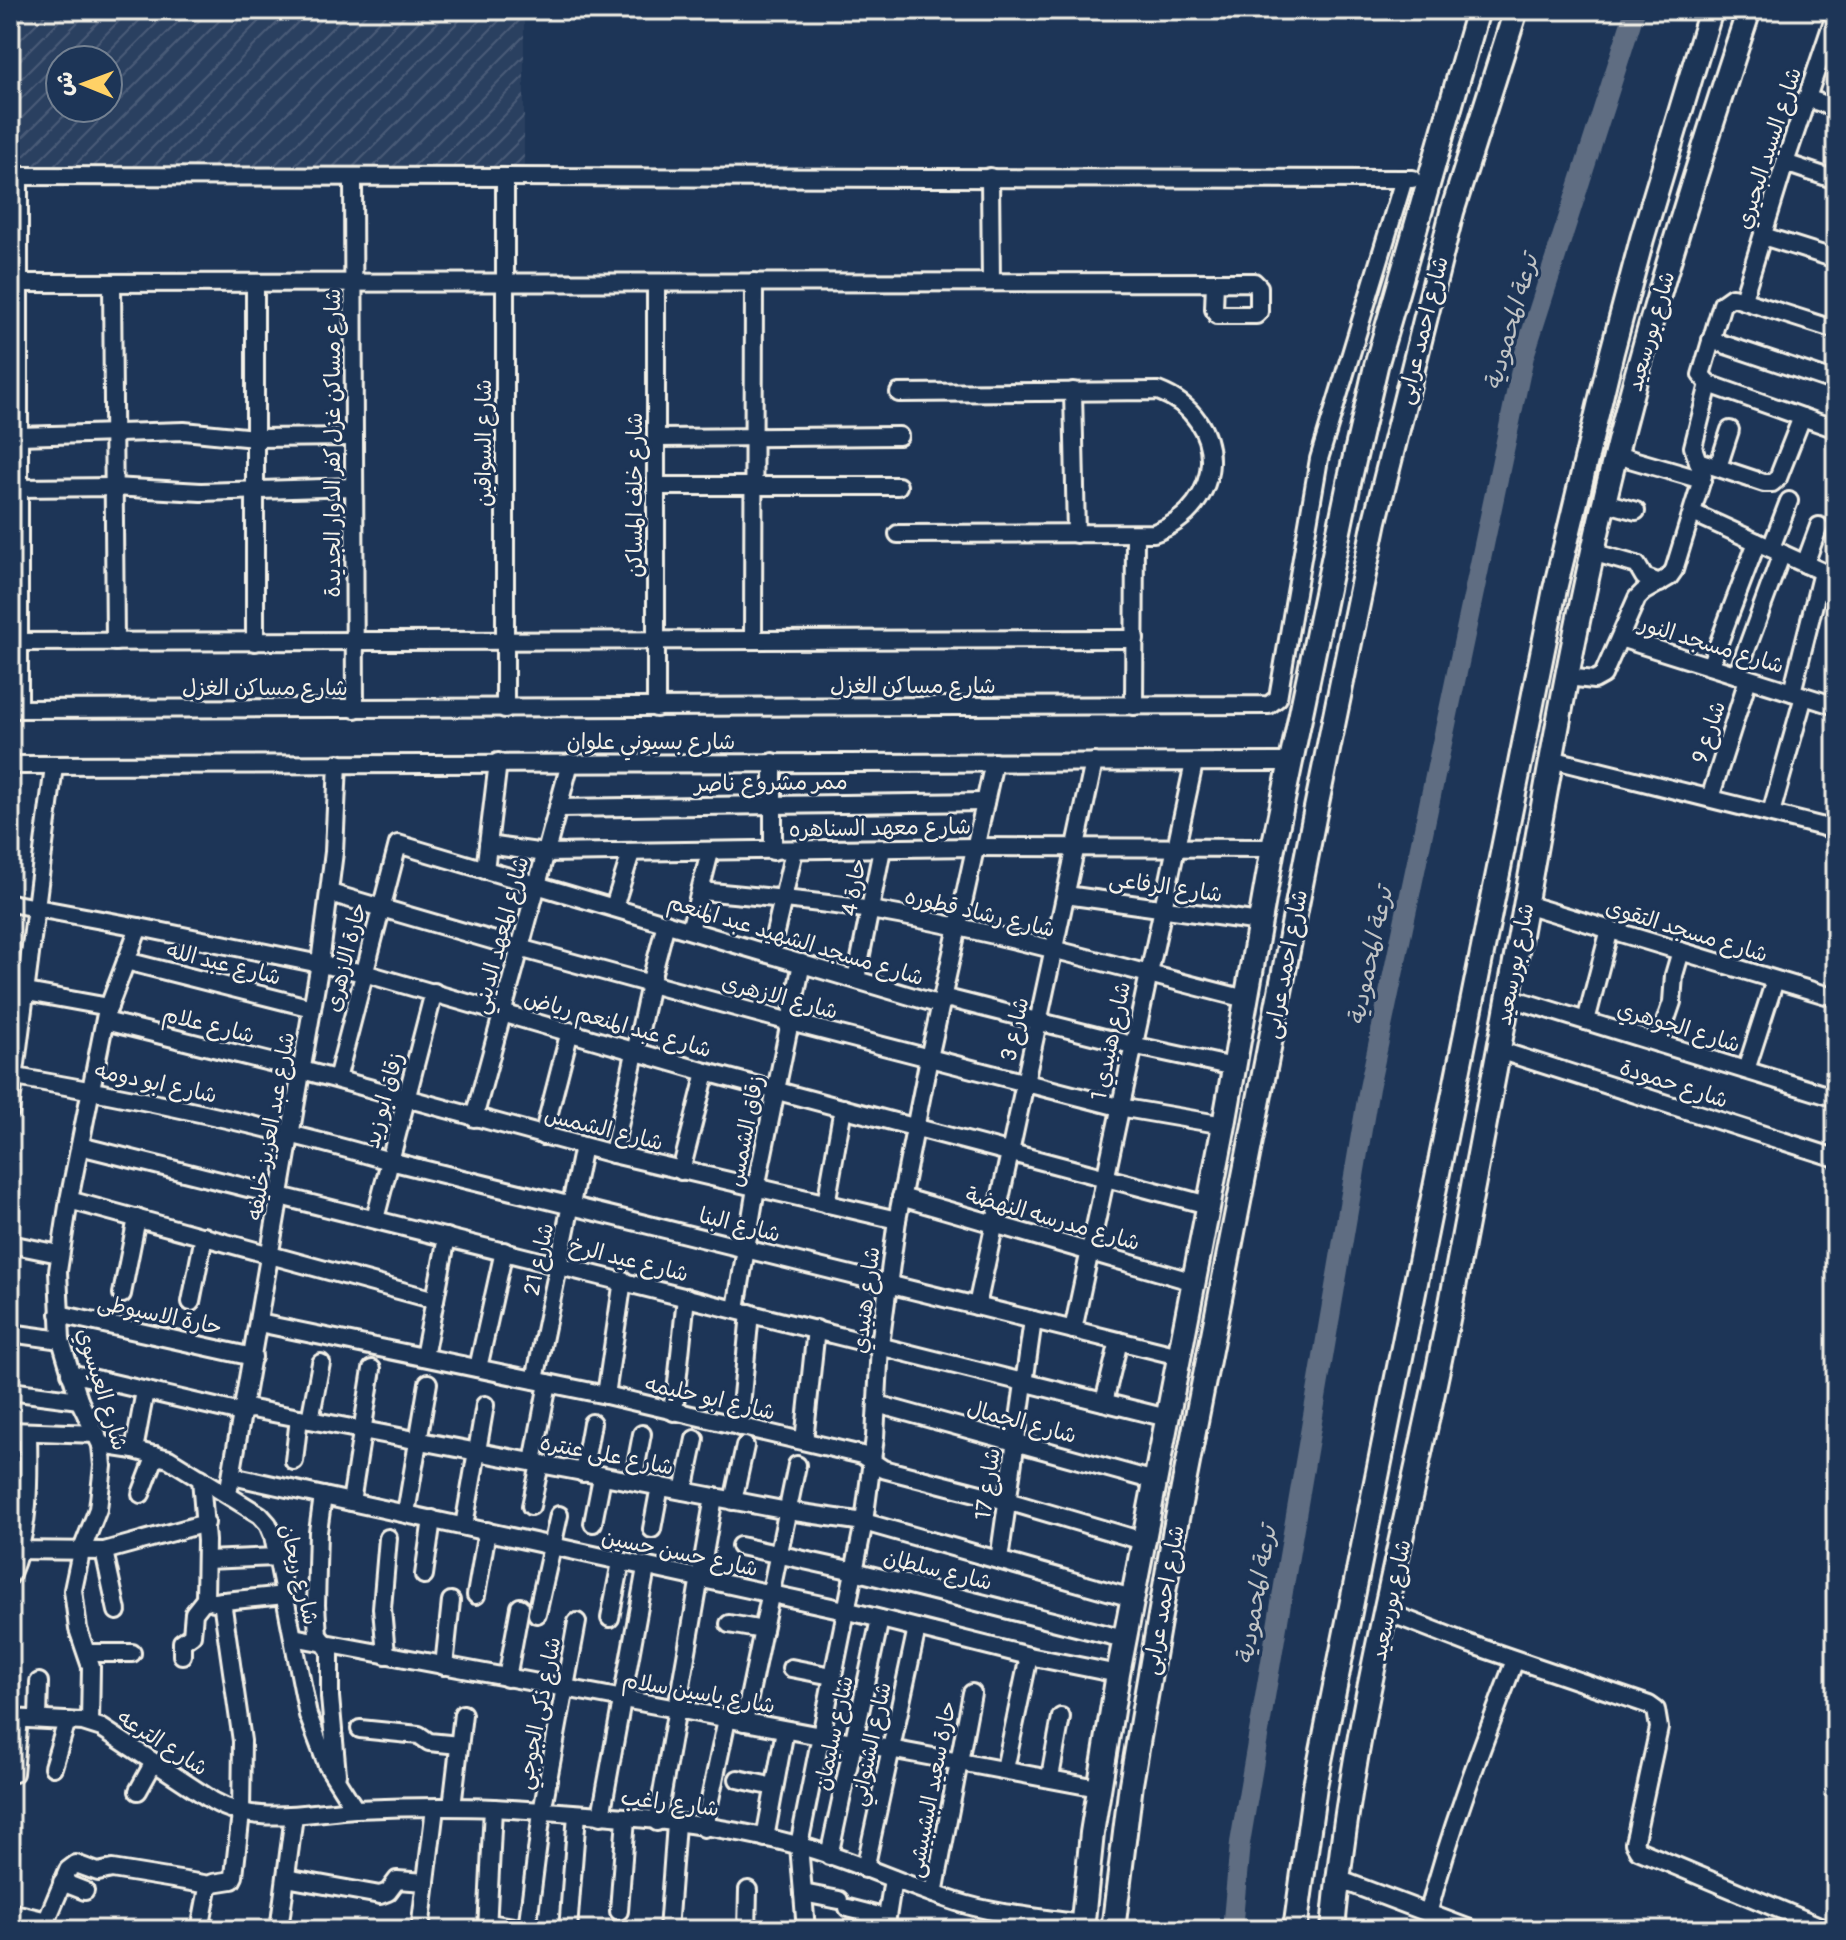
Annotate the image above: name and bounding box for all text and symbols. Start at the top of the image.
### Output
north arrow [44,44,124,124]
street label: شارع السيد البحيري [1730,64,1810,233]
text: ش [51,71,79,96]
water label: ترعة المحمودية [1478,247,1546,393]
street label: شارع احمد عرابى [1391,253,1456,407]
street label: شارع بورسعيد [1620,268,1682,395]
street label: شارع مساكن غزل كفر الدوار الجديدة [319,288,348,598]
street label: شارع السواقين [470,379,499,507]
street label: شارع خلف المساكن [621,413,650,577]
street label: شارع مسجد النور [1634,609,1787,681]
street label: شارع مساكن الغزل [830,672,996,701]
street label: شارع مساكن الغزل [182,674,348,703]
street label: شارع 9 [1686,698,1733,767]
street label: شارع بسيوني علوان [567,728,735,761]
street label: ممر مشروع ناصر [692,768,848,799]
street label: شارع معهد السناهره [789,812,971,845]
street label: شارع المعهد الديني [466,853,540,1018]
street label: حارة 4 [835,856,873,918]
street label: شارع الرفاعى [1107,865,1224,910]
water label: ترعة المحمودية [1342,881,1400,1028]
street label: شارع رشاد قطوره [902,882,1058,945]
street label: شارع احمد عرابى [1258,887,1315,1041]
street label: شارع مسجد الشهيد عبد المنعم [664,888,927,994]
street label: شارع مسجد التقوى [1602,893,1771,970]
street label: حارة الازهرى [319,900,373,1015]
street label: شارع بورسعيد [1489,901,1541,1028]
street label: شارع عبد الله [163,936,284,993]
street label: شارع الازهرى [718,968,841,1027]
street label: شارع هنيدي 1 [1085,979,1139,1104]
street label: شارع عبد المنعم رياض [520,984,715,1066]
street label: شارع 3 [995,995,1036,1064]
street label: شارع الجوهري [1613,995,1744,1061]
street label: شارع علام [159,1000,258,1052]
street label: شارع عبد العزيز خليفه [241,1030,302,1223]
street label: زقاق ابو زيد [358,1049,410,1151]
street label: شارع حمودة [1616,1053,1731,1116]
street label: شارع ابو دومه [92,1056,220,1111]
street label: زقاق الشمس [721,1073,771,1189]
street label: شارع الشمس [541,1101,666,1158]
street label: شارع مدرسه النهضة [962,1181,1143,1258]
street label: شارع البنا [696,1201,783,1250]
street label: شارع 21 [518,1220,561,1298]
street label: شارع عيد الرخ [566,1232,691,1289]
street label: شارع هنيدي [846,1245,888,1355]
street label: حارة الاسيوطى [95,1288,225,1342]
street label: شارع العيسوي [68,1325,134,1455]
street label: شارع ابو حليمه [641,1369,778,1428]
street label: شارع الجمال [964,1394,1080,1451]
street label: شارع على عنتره [537,1428,676,1483]
street label: شارع 17 [969,1446,1008,1522]
water label: ترعة المحمودية [1230,1520,1284,1667]
street label: شارع ريحان [272,1521,325,1628]
street label: شارع حسن حسين [599,1523,761,1584]
street label: شارع احمد عرابى [1137,1523,1192,1677]
street label: شارع بورسعيد [1364,1537,1418,1664]
street label: شارع سلطان [880,1543,995,1598]
street label: شارع ذكى الجوجي [510,1635,572,1793]
street label: شارع ياسين سلام [620,1666,777,1722]
street label: شارع سليمان [808,1673,861,1793]
street label: شارع الشنواني [844,1680,903,1810]
street label: حارة سعيد البشبيشى [901,1698,963,1880]
street label: شارع الترعه [111,1703,213,1783]
street label: شارع راغب [619,1783,721,1824]

